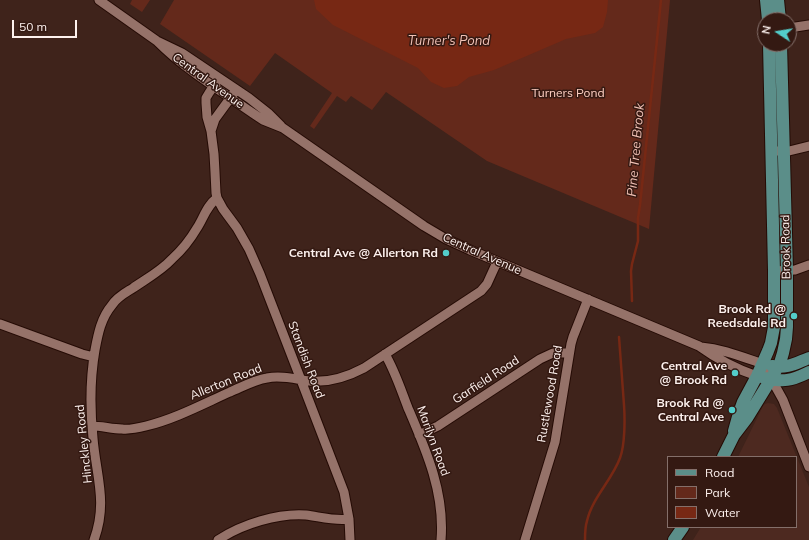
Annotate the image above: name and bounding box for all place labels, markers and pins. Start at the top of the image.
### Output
place label: Central Ave @ Allerton Rd [289,246,438,260]
marker: Central Ave @ Allerton Rd [441,248,451,258]
place label: Brook Rd @ Reedsdale Rd [708,302,786,330]
marker: Brook Rd @ Reedsdale Rd [789,311,799,321]
place label: Central Ave @ Brook Rd [659,359,727,387]
marker: Central Ave @ Brook Rd [730,368,740,378]
place label: Brook Rd @ Central Ave [656,396,724,424]
marker: Brook Rd @ Central Ave [727,405,737,415]

